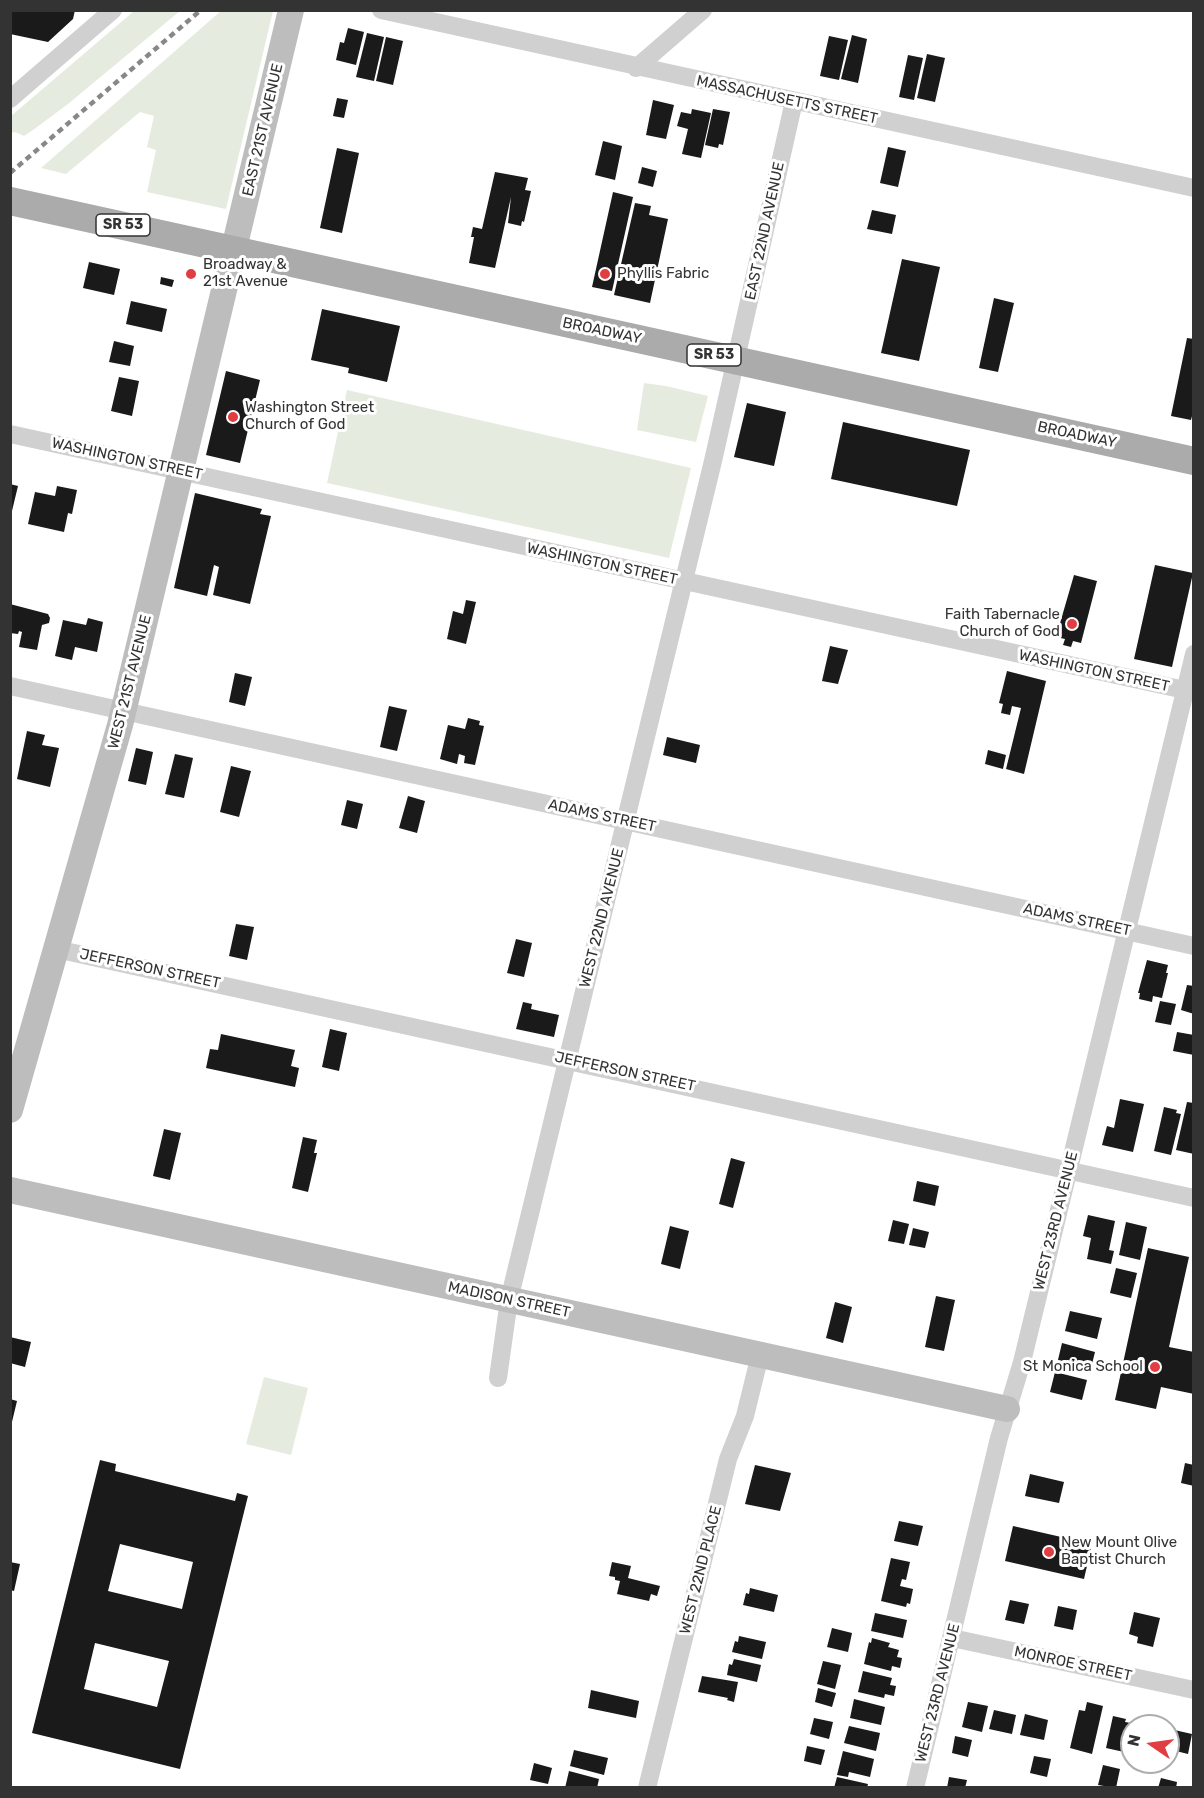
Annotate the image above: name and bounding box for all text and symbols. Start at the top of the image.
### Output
street label: EAST 21ST AVENUE [239,62,287,198]
street label: MASSACHUSETTS STREET [695,72,879,128]
street label: EAST 22ND AVENUE [742,160,788,302]
road number: SR 53 [96,214,150,236]
place label: Broadway & 21st Avenue [203,256,288,291]
place label: Phyllis Fabric [617,265,709,283]
marker: Broadway & 21st Avenue [184,267,198,281]
marker: Phyllis Fabric [598,267,612,281]
street label: BROADWAY [561,314,643,348]
road number: SR 53 [687,344,741,366]
place label: Washington Street Church of God [245,399,374,434]
marker: Washington Street Church of God [226,410,240,424]
street label: BROADWAY [1036,418,1118,452]
street label: WASHINGTON STREET [50,434,204,484]
street label: WASHINGTON STREET [525,539,679,589]
place label: Faith Tabernacle Church of God [945,606,1060,641]
street label: WEST 21ST AVENUE [105,613,155,751]
marker: Faith Tabernacle Church of God [1065,617,1079,631]
street label: WASHINGTON STREET [1017,646,1171,696]
street label: ADAMS STREET [546,796,658,836]
street label: WEST 22ND AVENUE [576,846,628,990]
street label: ADAMS STREET [1021,900,1133,940]
street label: JEFFERSON STREET [78,945,222,993]
street label: JEFFERSON STREET [553,1048,697,1096]
street label: WEST 23RD AVENUE [1030,1150,1082,1292]
street label: MADISON STREET [446,1278,572,1322]
place label: St Monica School [1023,1358,1143,1376]
marker: St Monica School [1148,1360,1162,1374]
street label: WEST 22ND PLACE [676,1504,726,1636]
place label: New Mount Olive Baptist Church [1061,1534,1177,1569]
marker: New Mount Olive Baptist Church [1042,1545,1056,1559]
street label: WEST 23RD AVENUE [912,1622,964,1764]
street label: MONROE STREET [1013,1643,1133,1685]
north arrow [1120,1714,1180,1774]
text: N [1123,1733,1144,1748]

